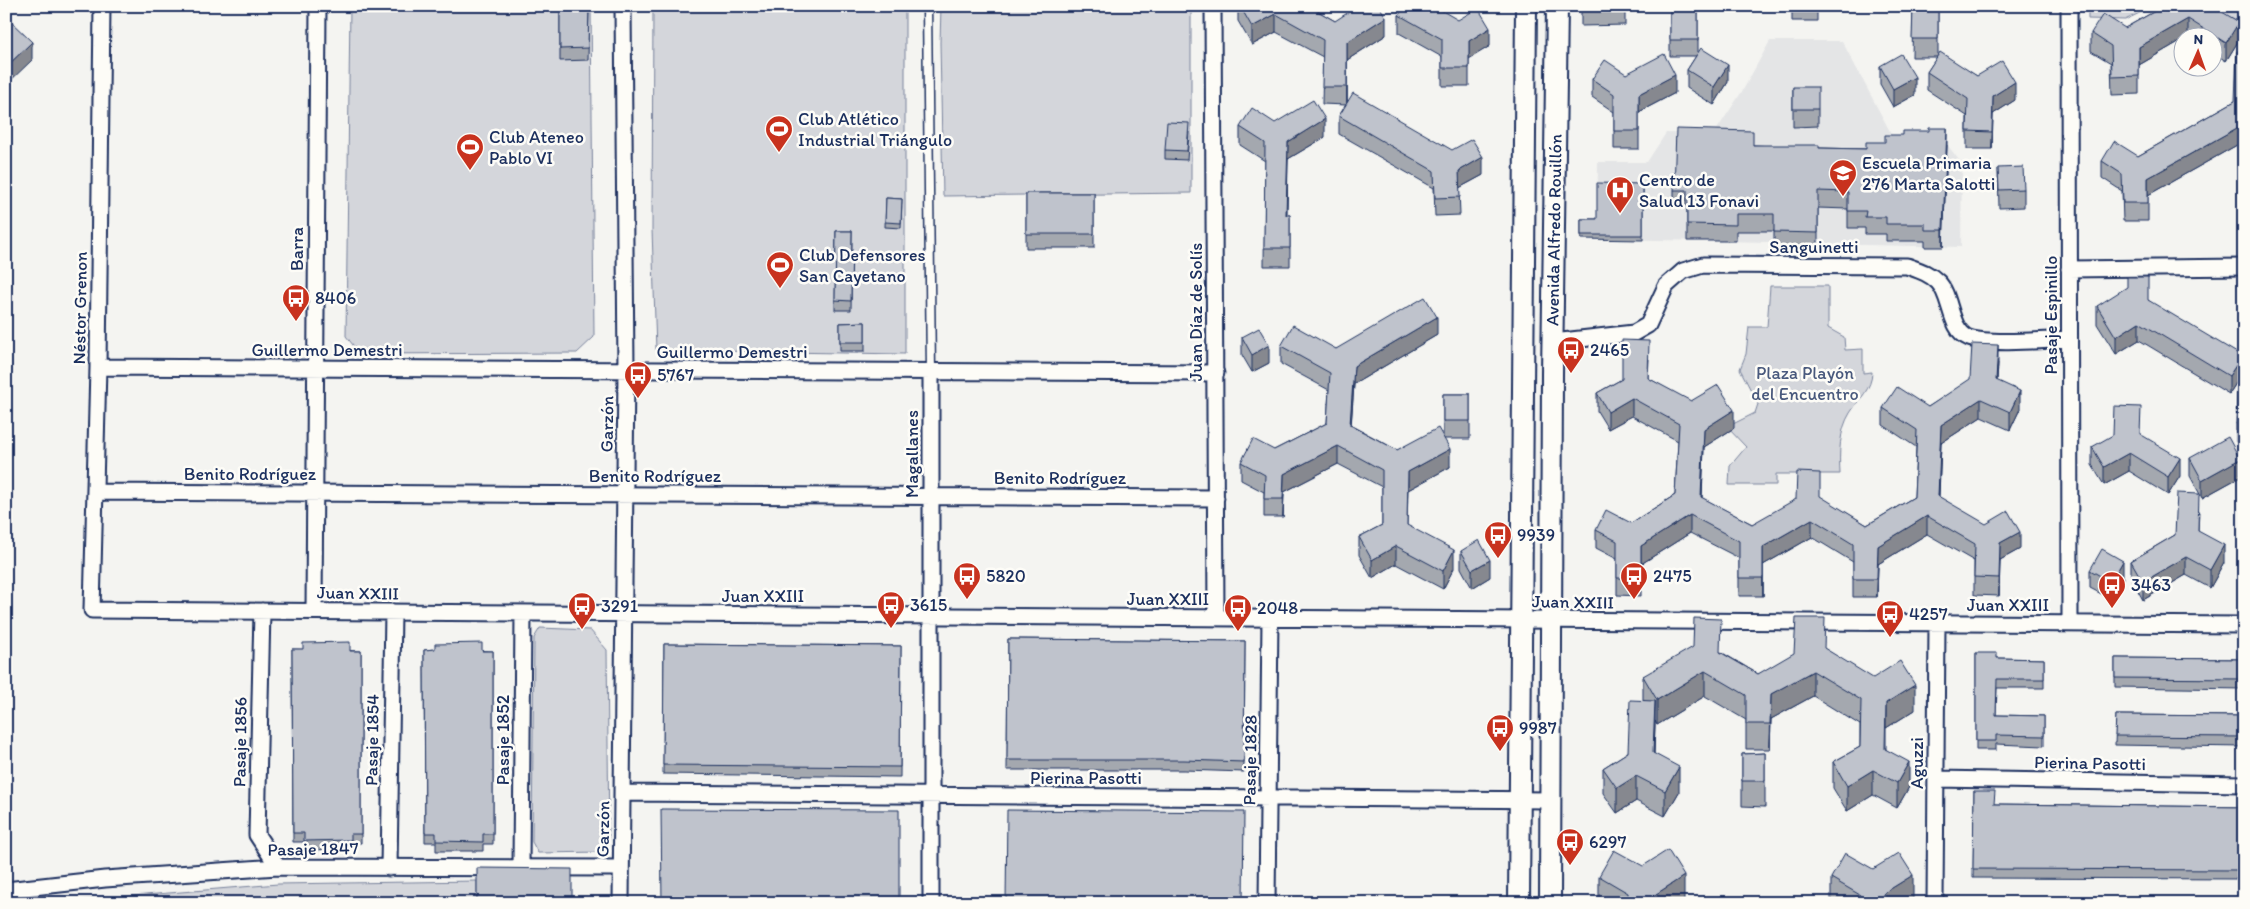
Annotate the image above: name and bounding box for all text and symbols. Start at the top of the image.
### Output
north arrow [2172,28,2222,78]
text: N [2193,31,2203,48]
place label: Club Atlético Industrial Triángulo [798,108,952,151]
sports icon: Club Atlético Industrial Triángulo [764,114,794,153]
place label: Club Ateneo Pablo VI [489,126,584,169]
sports icon: Club Ateneo Pablo VI [455,132,485,171]
street label: Avenida Alfredo Rouillón [1541,134,1567,326]
place label: Escuela Primaria 276 Marta Salotti [1862,152,1995,195]
school or university icon: Escuela Primaria 276 Marta Salotti [1828,158,1858,197]
place label: Centro de Salud 13 Fonavi [1639,169,1759,212]
hospital icon: Centro de Salud 13 Fonavi [1605,175,1635,214]
street label: Barra [286,227,308,271]
street label: Sanguinetti [1769,236,1859,258]
street label: Juan Díaz de Solís [1185,243,1207,381]
place label: Club Defensores San Cayetano [799,244,926,287]
sports icon: Club Defensores San Cayetano [765,250,795,289]
street label: Néstor Grenon [68,251,92,365]
street label: Pasaje Espinillo [2040,256,2062,374]
bus stop icon: 8406 [281,283,311,322]
place label: 8406 [315,287,356,309]
bus stop icon: 2465 [1556,335,1586,374]
street label: Guillermo Demestri [251,339,403,361]
place label: 2465 [1590,339,1629,361]
street label: Guillermo Demestri [656,341,808,363]
bus stop icon: 5767 [623,360,653,399]
park label: Plaza Playón del Encuentro [1751,362,1859,405]
place label: 5767 [657,364,694,386]
street label: Garzón [596,396,618,452]
street label: Magallanes [901,410,923,498]
street label: Benito Rodríguez [184,463,317,485]
street label: Benito Rodríguez [589,465,722,487]
street label: Benito Rodríguez [994,467,1127,489]
bus stop icon: 9939 [1483,520,1513,559]
place label: 9939 [1517,524,1555,546]
bus stop icon: 5820 [952,561,982,600]
bus stop icon: 2475 [1619,561,1649,600]
place label: 5820 [986,565,1026,587]
place label: 2475 [1653,565,1692,587]
bus stop icon: 3463 [2097,570,2127,609]
place label: 3463 [2131,574,2171,596]
street label: Juan XXIII [317,581,399,605]
street label: Juan XXIII [722,585,804,607]
street label: Juan XXIII [1127,588,1209,610]
bus stop icon: 3615 [876,590,906,629]
street label: Juan XXIII [1532,590,1614,614]
bus stop icon: 3291 [567,591,597,630]
bus stop icon: 2048 [1223,593,1253,632]
place label: 3615 [910,594,947,616]
street label: Juan XXIII [1967,594,2049,616]
place label: 3291 [601,595,638,617]
place label: 2048 [1257,597,1298,619]
bus stop icon: 4257 [1875,599,1905,638]
place label: 4257 [1909,603,1948,625]
street label: Pasaje 1854 [360,694,384,786]
street label: Pasaje 1852 [492,694,514,785]
street label: Pasaje 1856 [228,697,252,787]
bus stop icon: 9987 [1485,713,1515,752]
street label: Pasaje 1828 [1238,714,1262,806]
place label: 9987 [1519,717,1557,739]
street label: Aguzzi [1906,737,1928,789]
street label: Pierina Pasotti [2034,751,2146,775]
street label: Pierina Pasotti [1030,767,1142,789]
street label: Garzón [592,801,614,857]
bus stop icon: 6297 [1555,827,1585,866]
place label: 6297 [1589,831,1626,853]
street label: Pasaje 1847 [267,837,359,861]

